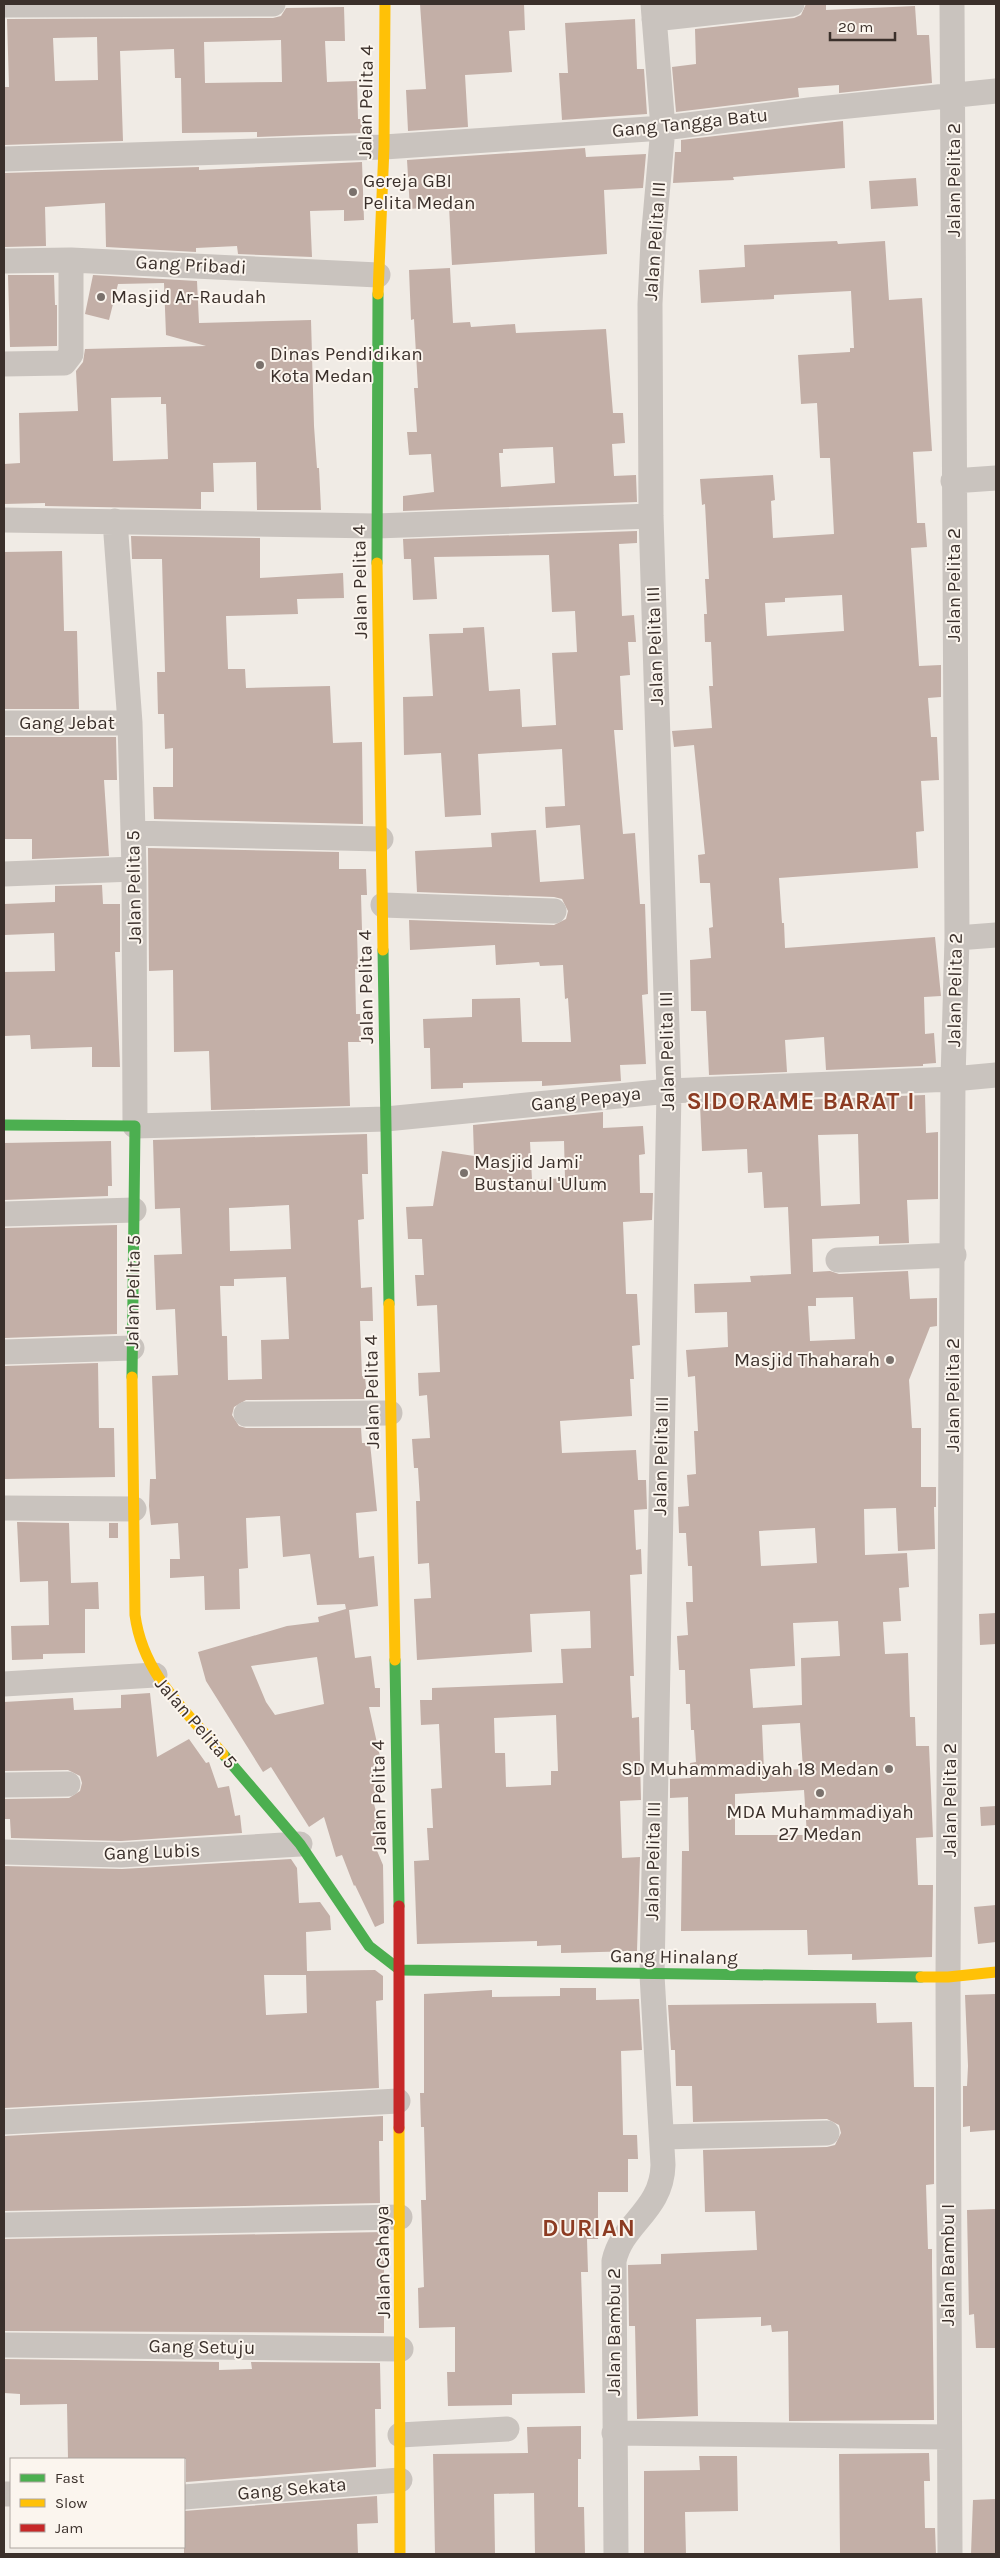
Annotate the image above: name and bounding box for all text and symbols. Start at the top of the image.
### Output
scale bar [830,10,895,42]
text: 20 m [838,18,873,36]
street label: Jalan Pelita 4 [354,44,378,159]
street label: Gang Tangga Batu [611,104,769,142]
street label: Jalan Pelita 2 [943,123,965,237]
place label: Gereja GBI Pelita Medan [363,170,475,214]
street label: Jalan Pelita III [640,181,670,301]
marker: Gereja GBI Pelita Medan [347,186,359,198]
street label: Gang Pribadi [135,251,247,279]
place label: Masjid Ar-Raudah [111,286,266,308]
marker: Masjid Ar-Raudah [95,291,107,303]
place label: Dinas Pendidikan Kota Medan [270,343,423,387]
marker: Dinas Pendidikan Kota Medan [254,359,266,371]
street label: Jalan Pelita 4 [348,524,372,639]
street label: Jalan Pelita 2 [943,528,965,642]
street label: Jalan Pelita III [642,586,668,706]
street label: Gang Jebat [19,712,115,734]
street label: Jalan Pelita 5 [122,830,146,944]
street label: Jalan Pelita 4 [354,929,378,1044]
street label: Jalan Pelita 2 [943,933,967,1047]
street label: Jalan Pelita III [655,991,679,1111]
street label: Gang Pepaya [530,1082,642,1116]
district label: SIDORAME BARAT I [686,1087,916,1115]
place label: Masjid Jami' Bustanul 'Ulum [474,1151,607,1195]
marker: Masjid Jami' Bustanul 'Ulum [458,1167,470,1179]
street label: Jalan Pelita 5 [121,1235,145,1349]
street label: Jalan Pelita 4 [360,1334,384,1449]
street label: Jalan Pelita 2 [942,1338,964,1452]
place label: Masjid Thaharah [734,1349,880,1371]
marker: Masjid Thaharah [884,1354,896,1366]
street label: Jalan Pelita III [649,1396,673,1516]
street label: Jalan Pelita 5 [150,1673,242,1773]
street label: Jalan Pelita 4 [367,1739,391,1854]
street label: Jalan Pelita 2 [939,1743,961,1857]
place label: SD Muhammadiyah 18 Medan [621,1758,879,1780]
marker: SD Muhammadiyah 18 Medan [883,1763,895,1775]
marker: MDA Muhammadiyah 27 Medan [814,1787,826,1799]
street label: Jalan Pelita III [641,1801,665,1921]
place label: MDA Muhammadiyah 27 Medan [726,1801,914,1845]
street label: Gang Lubis [103,1839,201,1865]
street label: Gang Hinalang [610,1945,738,1969]
street label: Jalan Bambu I [937,2204,959,2326]
street label: Jalan Cahaya [371,2205,395,2319]
district label: DURIAN [542,2214,636,2242]
street label: Jalan Bambu 2 [603,2268,625,2396]
street label: Gang Setuju [148,2335,256,2359]
legend [10,2458,185,2548]
text: Fast [55,2469,85,2487]
street label: Gang Sekata [237,2473,347,2505]
text: Slow [55,2494,87,2512]
text: Jam [55,2519,83,2537]

